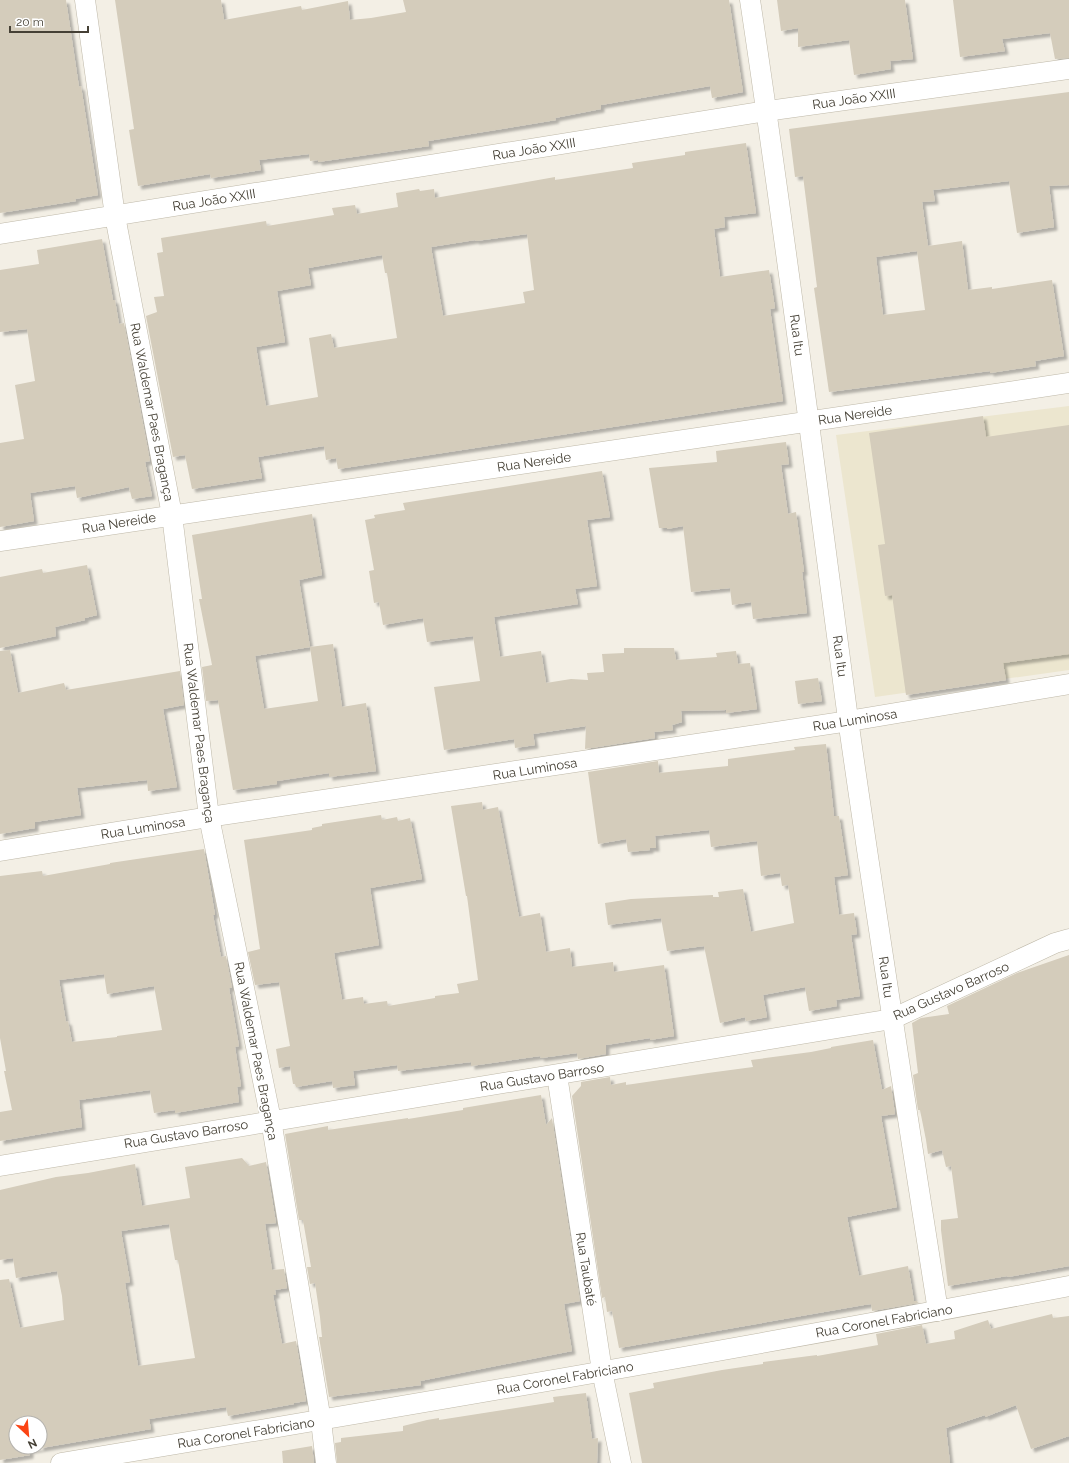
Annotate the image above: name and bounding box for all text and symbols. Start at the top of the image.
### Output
scale bar [10,8,88,34]
text: 20 m [16,15,44,29]
street label: Rua João XXIII [811,86,897,112]
street label: Rua João XXIII [491,135,577,163]
street label: Rua João XXIII [171,186,257,214]
street label: Rua Itu [787,313,807,357]
street label: Rua Waldemar Paes Bragança [127,322,177,502]
street label: Rua Nereide [817,402,893,428]
street label: Rua Nereide [496,449,572,475]
street label: Rua Nereide [81,510,157,536]
street label: Rua Itu [830,634,850,678]
street label: Rua Waldemar Paes Bragança [181,642,217,824]
street label: Rua Luminosa [812,706,898,734]
street label: Rua Luminosa [492,755,578,783]
street label: Rua Luminosa [100,814,186,842]
street label: Rua Itu [876,955,896,999]
street label: Rua Gustavo Barroso [891,959,1011,1023]
street label: Rua Waldemar Paes Bragança [231,961,281,1141]
street label: Rua Gustavo Barroso [479,1060,605,1094]
street label: Rua Gustavo Barroso [123,1117,249,1151]
street label: Rua Taubaté [573,1231,599,1307]
street label: Rua Coronel Fabriciano [814,1302,954,1340]
street label: Rua Coronel Fabriciano [495,1359,635,1397]
north arrow [8,1415,48,1455]
street label: Rua Coronel Fabriciano [176,1415,316,1451]
text: N [26,1436,39,1451]

